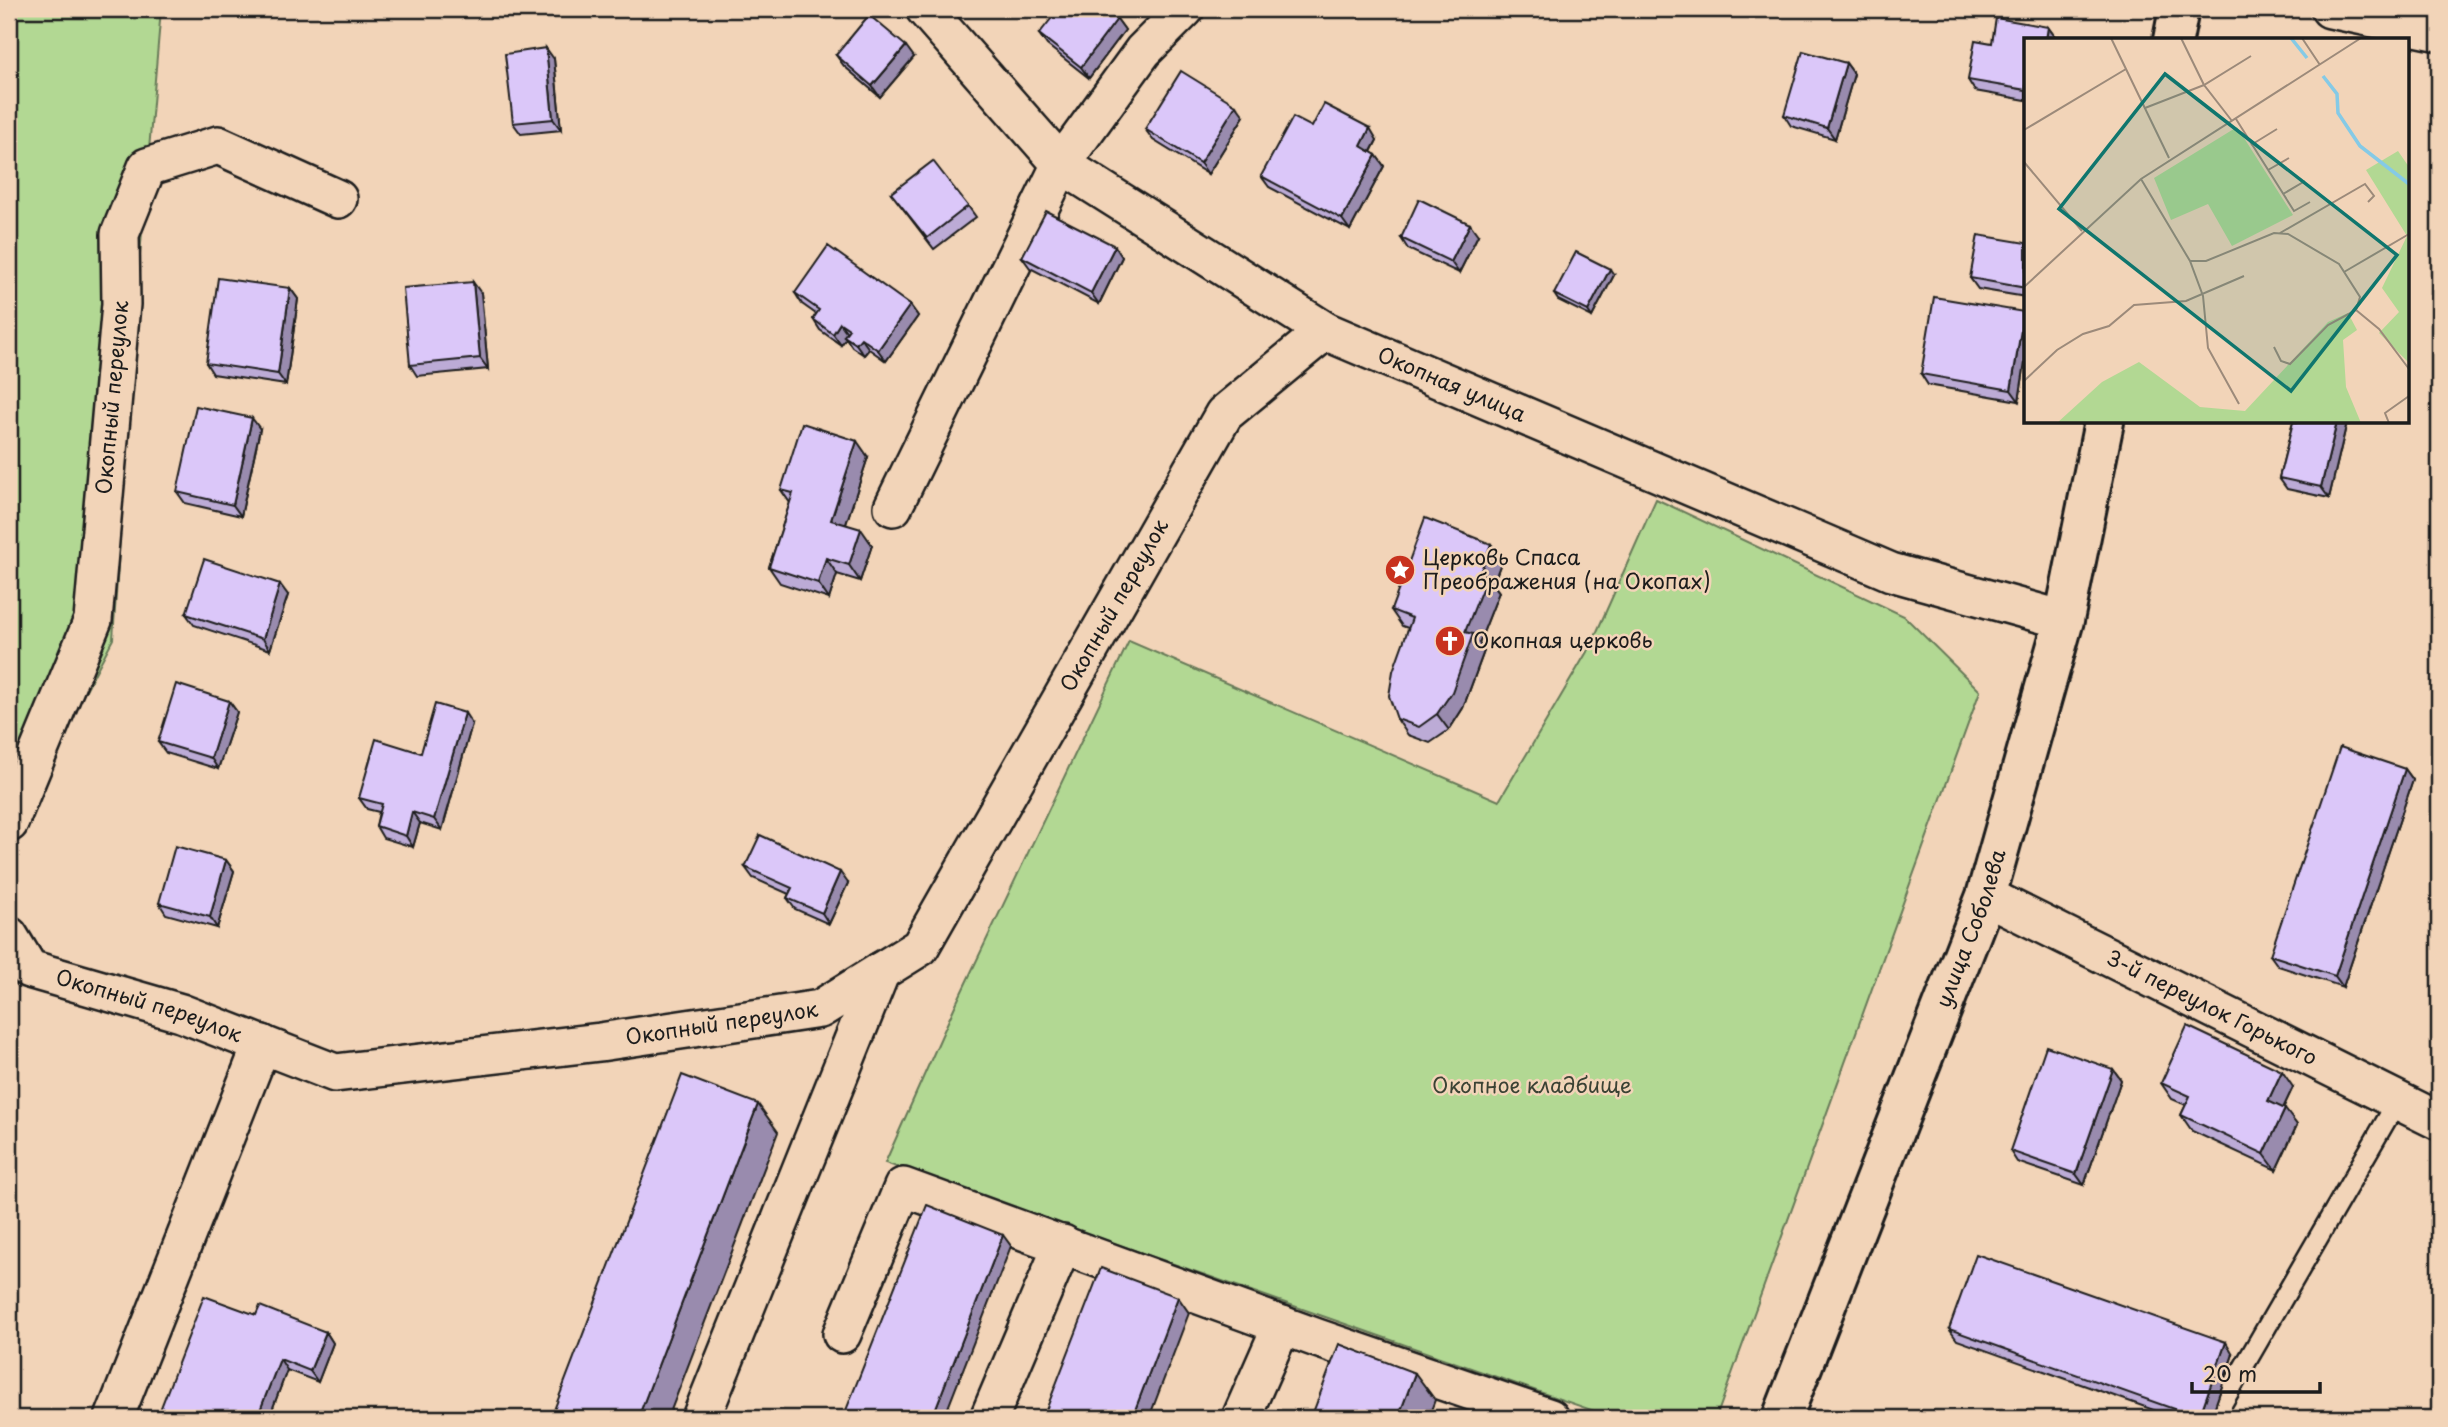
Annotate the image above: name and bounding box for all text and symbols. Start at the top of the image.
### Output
inset map [2024,38,2410,424]
street label: Окопный переулок [86,299,135,496]
street label: Окопная улица [1373,337,1532,429]
street label: Окопный переулок [1051,512,1175,697]
place label: Церковь Спаса Преображения (на Окопах) [1423,540,1711,596]
place icon: Церковь Спаса Преображения (на Окопах) [1383,553,1417,587]
place label: Окопная церковь [1473,623,1652,655]
church icon: Окопная церковь [1433,624,1467,658]
street label: улица Соболева [1926,845,2012,1012]
street label: 3-й переулок Горького [2102,940,2324,1072]
street label: Окопный переулок [52,960,248,1050]
street label: Окопный переулок [623,991,820,1052]
park label: Окопное кладбище [1432,1068,1632,1100]
scale bar [2192,1350,2320,1394]
text: 20 m [2203,1357,2257,1389]

